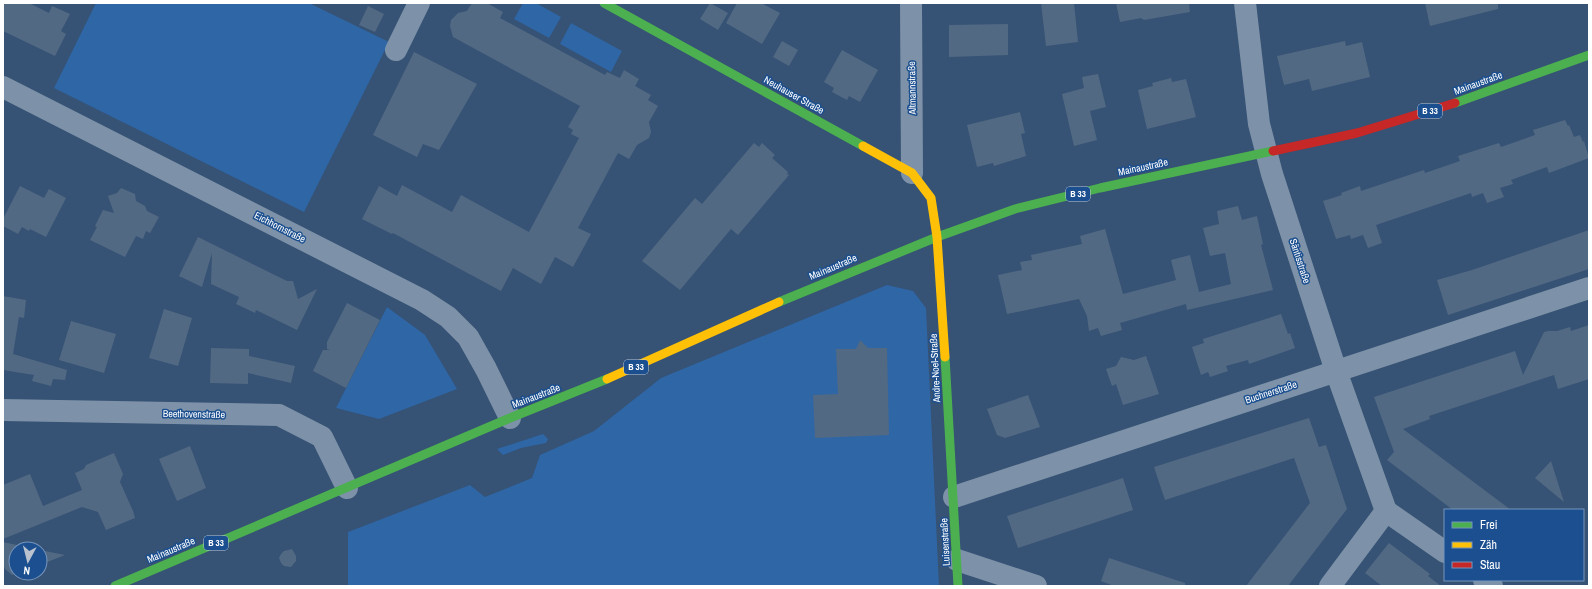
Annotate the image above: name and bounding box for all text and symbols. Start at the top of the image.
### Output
street label: Altmannstraße [905,61,919,116]
street label: Mainaustraße [1452,68,1504,98]
street label: Neuhauser Straße [762,73,827,117]
road number: B 33 [1418,104,1442,118]
street label: Mainaustraße [1117,155,1170,179]
road number: B 33 [1066,187,1090,201]
street label: Eichhornstraße [252,208,308,246]
street label: Säntisstraße [1287,237,1313,286]
street label: Mainaustraße [807,251,859,283]
street label: Andre-Noel-Straße [927,333,943,404]
road number: B 33 [624,360,648,374]
street label: Buchnerstraße [1243,377,1299,406]
street label: Mainaustraße [510,381,562,411]
street label: Beethovenstraße [163,407,226,421]
legend [1444,509,1584,581]
street label: Luisenstraße [937,517,953,566]
text: Frei [1480,517,1498,533]
street label: Mainaustraße [145,534,197,566]
road number: B 33 [204,536,228,550]
text: Zäh [1480,537,1497,553]
north arrow [8,541,48,581]
text: Stau [1480,557,1500,573]
text: N [23,564,31,578]

